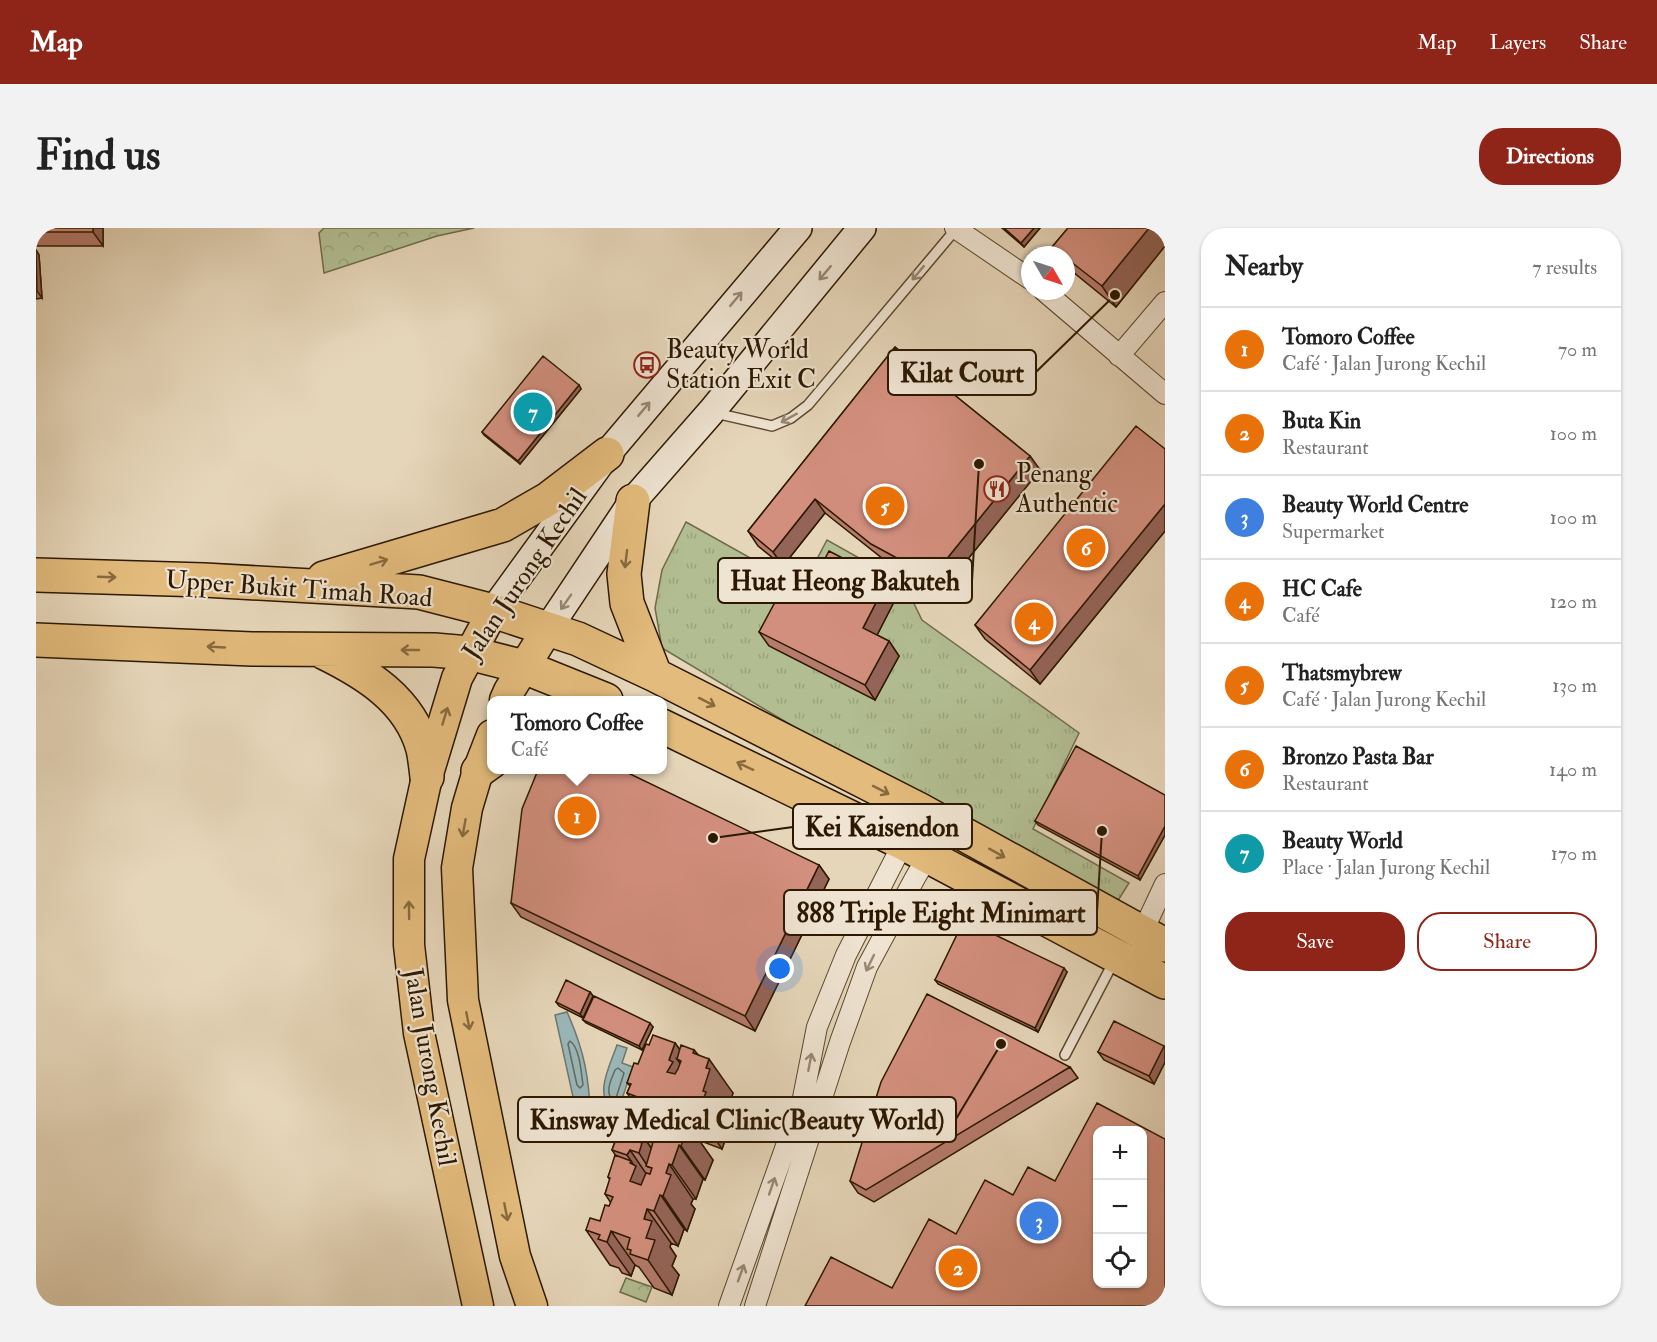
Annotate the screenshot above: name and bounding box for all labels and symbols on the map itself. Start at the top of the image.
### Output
north arrow [1021,246,1075,300]
one-way arrow [818,265,831,281]
one-way arrow [912,265,925,281]
one-way arrow [729,292,743,307]
place label: Beauty World Station Exit C [666,334,816,396]
bus stop icon: Beauty World Station Exit C [632,350,662,380]
callout: Kilat Court [888,350,1036,395]
text: Kilat Court [900,357,1024,390]
pin: 7 [514,390,552,435]
one-way arrow [638,401,651,417]
one-way arrow [781,412,798,424]
place label: Penang Authentic [1015,458,1118,520]
restaurant icon: Penang Authentic [982,474,1012,504]
street label: Jalan Jurong Kechil [455,482,595,667]
pin: 5 [866,484,904,528]
pin: 6 [1066,526,1106,570]
one-way arrow [620,549,631,568]
one-way arrow [369,556,388,567]
callout: Huat Heong Bakuteh [718,558,972,603]
street label: Upper Bukit Timah Road [164,564,434,615]
text: Huat Heong Bakuteh [730,565,961,599]
one-way arrow [97,572,117,583]
one-way arrow [560,594,572,610]
pin: 4 [1014,600,1054,644]
one-way arrow [206,642,226,653]
one-way arrow [401,644,421,656]
one-way arrow [697,697,715,708]
one-way arrow [440,707,451,726]
one-way arrow [737,759,755,771]
one-way arrow [871,785,889,797]
pin: 1 [558,794,596,838]
callout: Kei Kaisendon [793,804,972,849]
text: Kei Kaisendon [805,811,959,844]
one-way arrow [458,817,469,837]
one-way arrow [988,847,1005,859]
callout: 888 Triple Eight Minimart [784,890,1097,935]
text: 888 Triple Eight Minimart [797,897,1086,931]
one-way arrow [403,900,415,920]
your location [765,954,794,983]
one-way arrow [863,954,875,972]
street label: Jalan Jurong Kechil [397,964,463,1169]
one-way arrow [463,1011,474,1031]
one-way arrow [805,1053,816,1073]
callout: Kinsway Medical Clinic(Beauty World) [518,1097,956,1142]
text: Kinsway Medical Clinic(Beauty World) [530,1104,944,1138]
one-way arrow [768,1177,779,1196]
pin: 3 [1020,1198,1058,1244]
one-way arrow [501,1202,512,1222]
pin: 2 [938,1246,978,1290]
one-way arrow [736,1265,747,1283]

